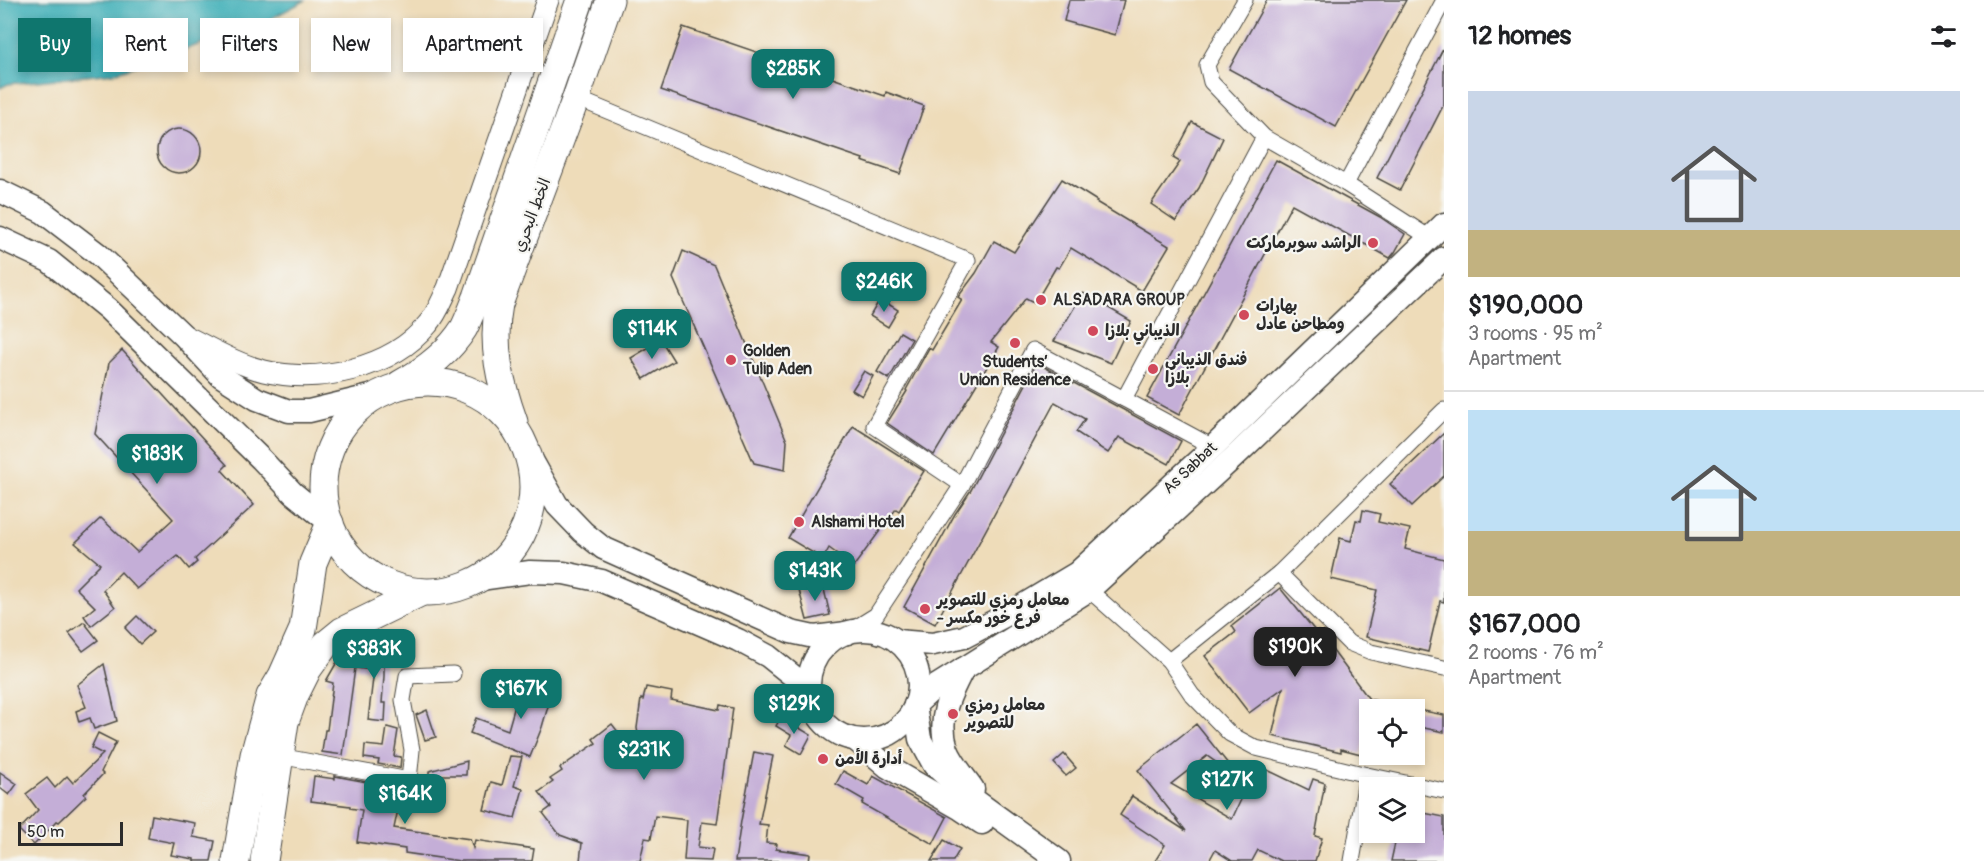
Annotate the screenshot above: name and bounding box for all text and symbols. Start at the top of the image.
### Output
chip: Buy [18,18,91,72]
chip: Rent [103,18,188,72]
chip: Filters [200,18,299,72]
chip: New [311,18,391,72]
chip: Apartment [403,18,543,72]
text: 12 homes [1468,20,1571,52]
icon: filters [1927,20,1960,53]
pin: $285K [751,49,835,100]
text: $285K [766,56,821,81]
icon: home [1660,130,1768,238]
street label: الخط البحري [509,175,556,255]
place label: الراشد سوبرماركت [1246,233,1361,253]
marker: الراشد سوبرماركت [1366,236,1380,250]
pin: $246K [842,262,926,313]
text: $246K [855,269,913,294]
text: $190,000 [1468,289,1583,321]
place label: ALSADARA GROUP [1053,290,1185,310]
marker: ALSADARA GROUP [1034,293,1048,307]
place label: بهارات ومطاحن عادل [1256,296,1345,334]
marker: بهارات ومطاحن عادل [1237,308,1251,322]
pin: $114K [610,309,694,360]
text: $114K [627,316,677,341]
place label: الذيباني بلازا [1105,321,1179,345]
text: 3 rooms · 95 m² [1468,321,1603,346]
marker: الذيباني بلازا [1086,324,1100,338]
marker: Students’ Union Residence [1008,336,1022,350]
place label: Golden Tulip Aden [742,341,812,379]
text: Apartment [1468,346,1561,371]
place label: فندق الذيباني بلازا [1165,350,1247,388]
place label: Students’ Union Residence [959,352,1072,390]
marker: Golden Tulip Aden [724,353,738,367]
marker: فندق الذيباني بلازا [1146,362,1160,376]
pin: $183K [115,434,199,485]
street label: As Sabbat [1159,438,1222,498]
text: $183K [131,441,183,466]
icon: home [1660,449,1768,557]
place label: Alshami Hotel [811,512,905,532]
marker: Alshami Hotel [792,515,806,529]
pin: $143K [773,551,857,602]
text: $143K [788,558,842,583]
place label: معامل رمزي للتصوير - فرع خور مكسر [935,590,1070,629]
marker: معامل رمزي للتصوير - فرع خور مكسر [918,602,932,616]
text: $167,000 [1468,608,1581,640]
pin: $190K [1253,627,1337,678]
pin: $383K [332,629,416,680]
text: $190K [1268,634,1322,659]
text: $383K [346,636,402,661]
text: 2 rooms · 76 m² [1468,640,1604,665]
text: Apartment [1468,665,1561,690]
pin: $167K [479,669,563,720]
text: $167K [495,676,547,701]
pin: $129K [752,684,836,735]
text: $129K [768,691,820,716]
place label: معامل رمزي للتصوير [963,695,1045,734]
map controls [1359,699,1425,843]
button: locate [1359,699,1425,765]
marker: معامل رمزي للتصوير [946,707,960,721]
pin: $231K [602,730,686,781]
text: $231K [618,737,670,762]
place label: أدارة الأمن [835,747,903,769]
marker: أدارة الأمن [816,752,830,766]
pin: $127K [1185,760,1269,811]
text: $127K [1201,767,1253,792]
pin: $164K [363,774,447,825]
button: layers [1359,777,1425,843]
text: $164K [378,781,432,806]
scale bar [18,819,123,846]
text: 50 m [27,822,64,842]

